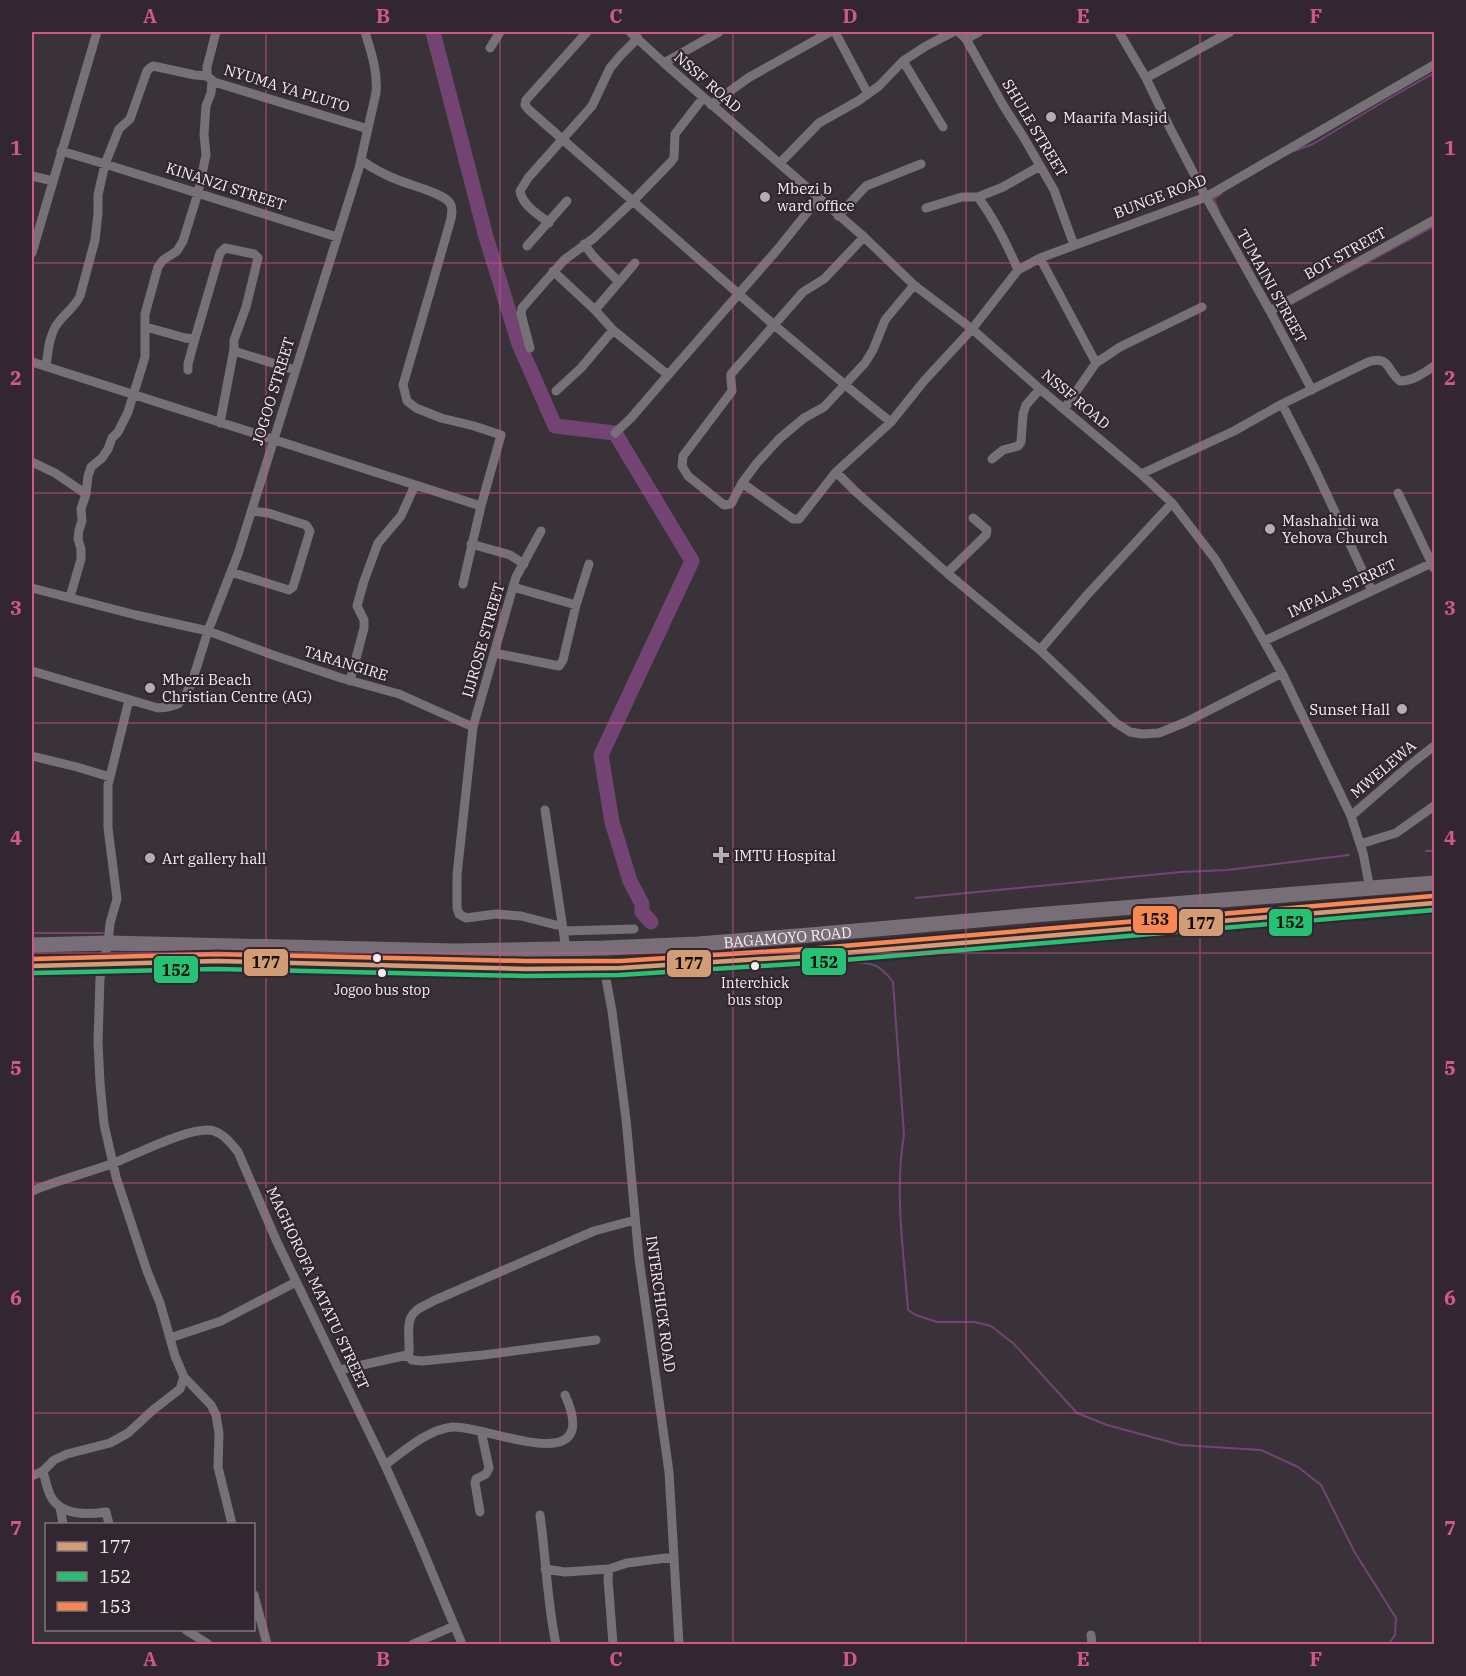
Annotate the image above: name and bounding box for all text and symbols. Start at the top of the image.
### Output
text: A [143,2,157,29]
text: B [376,2,390,29]
text: C [609,2,623,29]
text: D [842,2,858,29]
text: E [1076,2,1090,29]
text: F [1310,2,1322,29]
street label: NSSF ROAD [670,48,746,116]
street label: NYUMA YA PLUTO [222,60,352,116]
street label: SHULE STREET [998,75,1072,181]
place label: Maarifa Masjid [1063,108,1168,127]
marker: Maarifa Masjid [1044,110,1058,124]
text: 1 [10,134,22,161]
text: 1 [1444,134,1456,161]
street label: KINANZI STREET [164,158,289,214]
street label: BUNGE ROAD [1111,170,1209,222]
place label: Mbezi b ward office [777,179,855,215]
marker: Mbezi b ward office [758,190,772,204]
street label: BOT STREET [1300,222,1390,283]
street label: TUMAINI STREET [1233,226,1311,346]
street label: JOGOO STREET [248,335,298,447]
text: 2 [10,364,22,391]
text: 2 [1444,364,1456,391]
street label: NSSF ROAD [1038,365,1114,433]
place label: Mashahidi wa Yehova Church [1282,511,1388,547]
marker: Mashahidi wa Yehova Church [1263,522,1277,536]
street label: IMPALA STRRET [1284,554,1400,622]
street label: IJJROSE STREET [458,580,509,700]
text: 3 [10,594,22,621]
text: 3 [1444,594,1456,621]
street label: TARANGIRE [302,641,390,685]
place label: Mbezi Beach Christian Centre (AG) [162,670,312,706]
marker: Mbezi Beach Christian Centre (AG) [143,681,157,695]
place label: Sunset Hall [1309,700,1390,719]
marker: Sunset Hall [1395,702,1409,716]
street label: MWELEWA [1346,736,1420,802]
text: 4 [10,824,22,851]
text: 4 [1444,824,1456,851]
marker: IMTU Hospital [712,846,730,864]
place label: IMTU Hospital [734,846,836,865]
place label: Art gallery hall [162,849,266,868]
marker: Art gallery hall [143,851,157,865]
line badge: 153 [1132,905,1178,934]
line badge: 177 [1178,908,1224,937]
line badge: 152 [1268,908,1313,937]
text: 153 [1141,909,1169,929]
text: 152 [1276,912,1304,932]
text: 177 [1187,913,1215,933]
street label: BAGAMOYO ROAD [723,922,852,951]
line badge: 152 [801,947,847,976]
line badge: 177 [243,948,289,977]
line badge: 177 [666,949,712,978]
text: 177 [252,952,280,972]
unlabelled marker [371,952,383,964]
text: 152 [810,952,838,972]
text: 177 [675,953,703,973]
line badge: 152 [153,955,199,984]
text: 152 [162,960,190,980]
marker: Interchick bus stop [749,960,761,972]
marker: Jogoo bus stop [376,967,388,979]
place label: Interchick bus stop [721,974,790,1009]
place label: Jogoo bus stop [334,981,430,999]
text: 5 [10,1054,22,1081]
text: 5 [1444,1054,1456,1081]
street label: MAGHOROFA MATATU STREET [262,1183,374,1393]
street label: INTERCHICK ROAD [642,1234,680,1374]
text: 6 [10,1284,22,1311]
text: 6 [1444,1284,1456,1311]
text: 7 [10,1514,22,1541]
text: 7 [1444,1514,1456,1541]
legend [45,1523,255,1631]
text: 177 [99,1535,131,1558]
text: 152 [99,1565,131,1588]
text: 153 [99,1595,131,1618]
text: A [143,1645,157,1672]
text: B [376,1645,390,1672]
text: C [609,1645,623,1672]
text: D [842,1645,858,1672]
text: E [1076,1645,1090,1672]
text: F [1310,1645,1322,1672]

